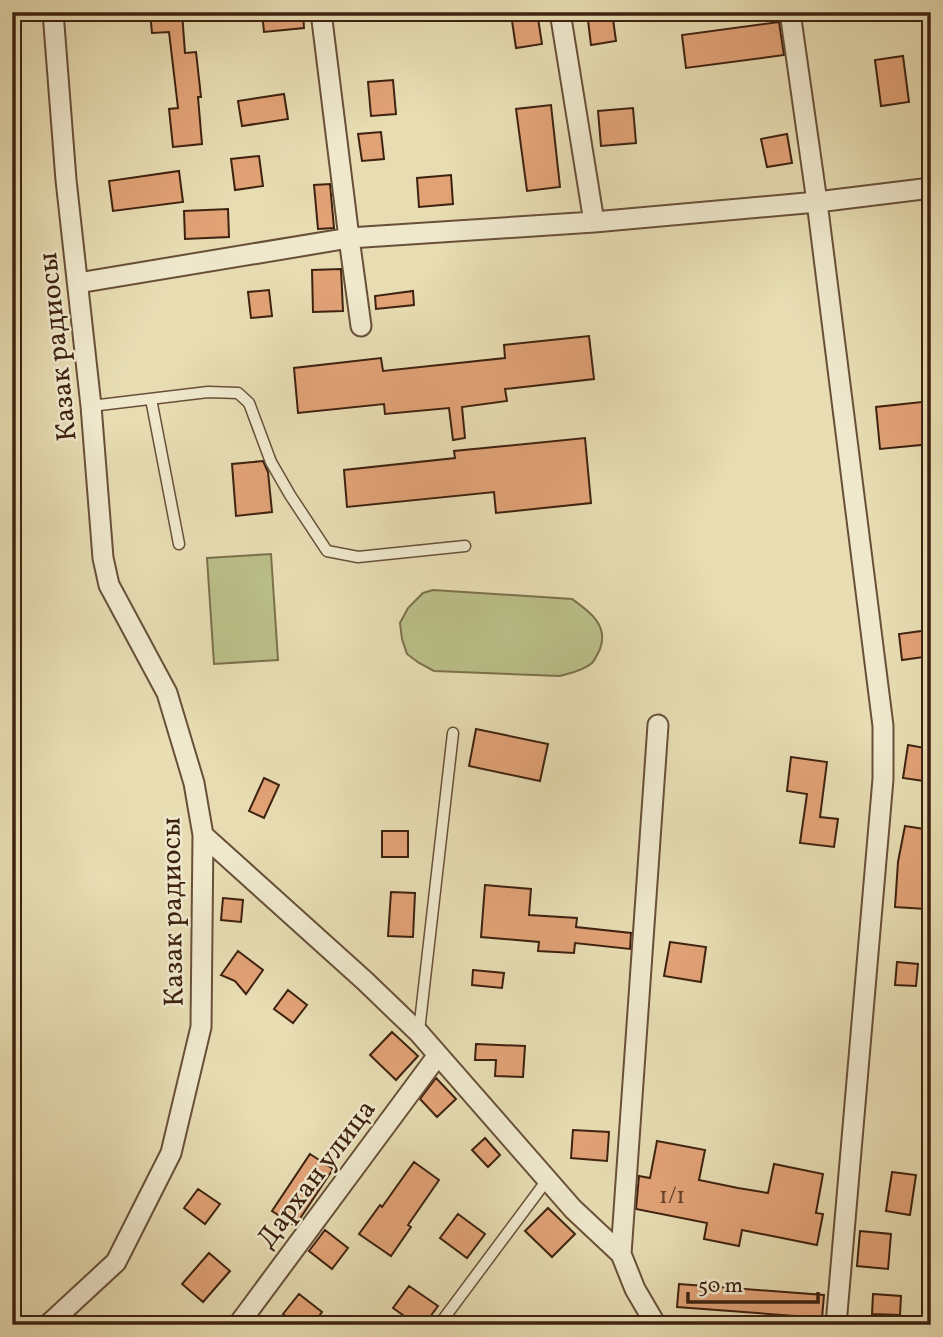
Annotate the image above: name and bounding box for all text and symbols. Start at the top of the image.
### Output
street label: Казак радиосы [29,250,88,443]
street label: Казак радиосы [152,817,195,1007]
street label: Дархан улица [248,1092,386,1257]
house number: 1/1 [659,1180,685,1214]
scale bar [688,1260,817,1304]
text: 50 m [698,1272,743,1301]

